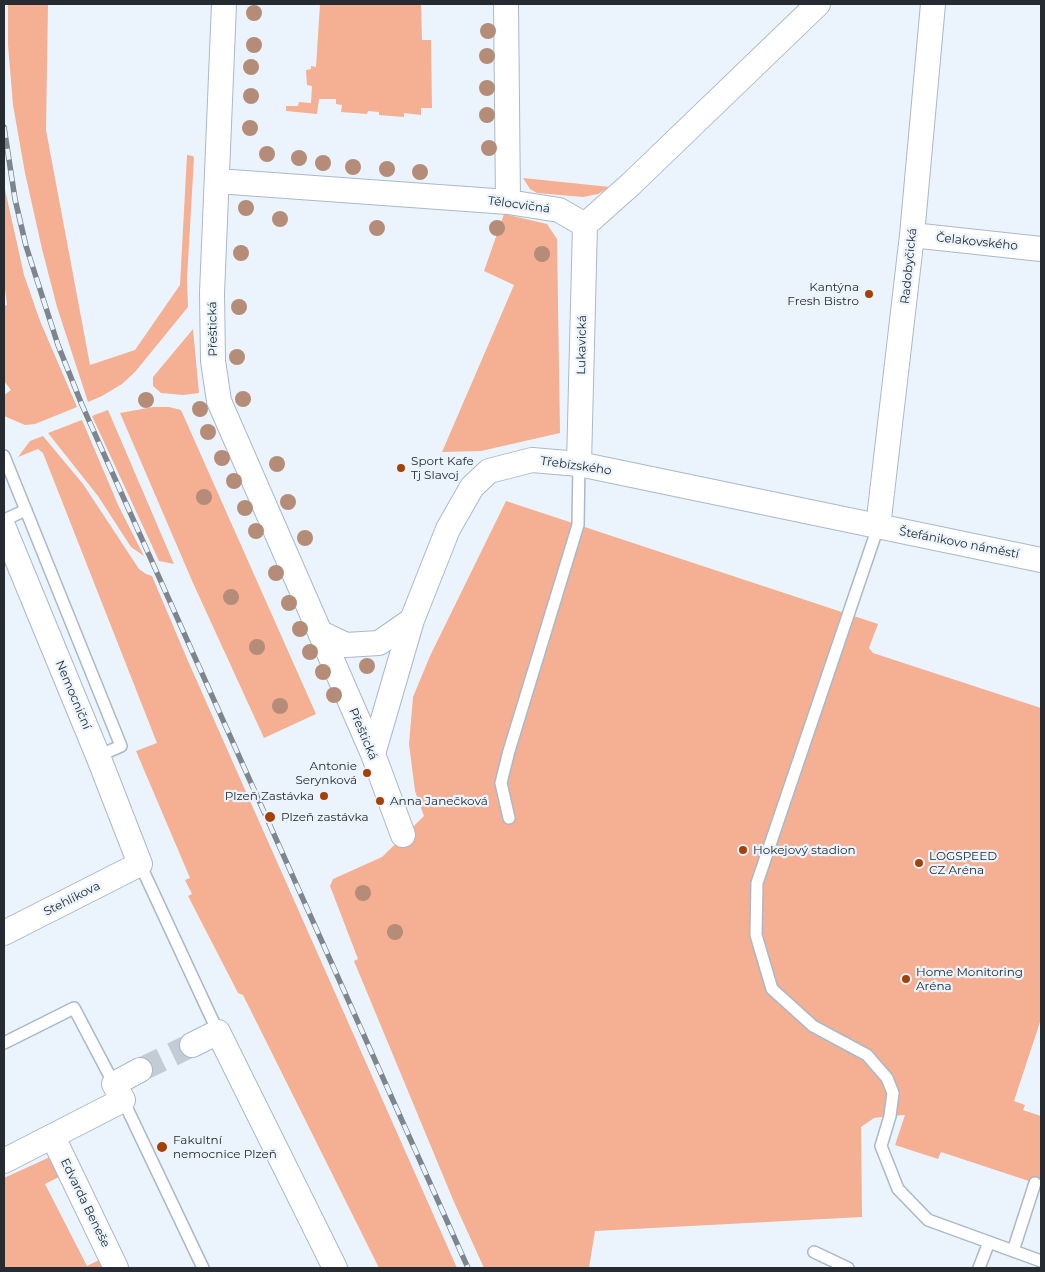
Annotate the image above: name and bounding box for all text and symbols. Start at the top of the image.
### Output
street label: Tělocvičná [487,194,551,216]
street label: Radobyčická [898,227,920,305]
street label: Čelakovského [935,231,1019,253]
place label: Kantýna Fresh Bistro [787,280,859,308]
marker: Kantýna Fresh Bistro [863,288,875,300]
street label: Přeštická [205,301,221,357]
street label: Lukavická [574,315,590,375]
place label: Sport Kafe Tj Slavoj [411,454,474,482]
street label: Třebízského [539,454,613,478]
marker: Sport Kafe Tj Slavoj [395,462,407,474]
street label: Štefánikovo náměstí [898,524,1020,562]
street label: Nemocniční [52,658,94,732]
street label: Přeštická [346,706,380,762]
place label: Antonie Serynková [295,759,357,787]
marker: Antonie Serynková [361,767,373,779]
place label: Plzeň Zastávka [225,789,314,803]
marker: Plzeň Zastávka [318,790,330,802]
place label: Anna Janečková [390,794,488,808]
marker: Anna Janečková [374,795,386,807]
marker: Plzeň zastávka [263,810,277,824]
place label: Plzeň zastávka [281,810,369,824]
place label: Hokejový stadion [753,843,856,857]
marker: Hokejový stadion [737,844,749,856]
place label: LOGSPEED CZ Aréna [929,849,997,877]
marker: LOGSPEED CZ Aréna [913,857,925,869]
street label: Stehlíkova [41,879,103,919]
place label: Home Monitoring Aréna [916,965,1023,993]
marker: Home Monitoring Aréna [900,973,912,985]
place label: Fakultní nemocnice Plzeň [173,1133,277,1161]
marker: Fakultní nemocnice Plzeň [155,1140,169,1154]
street label: Edvarda Beneše [57,1156,113,1250]

